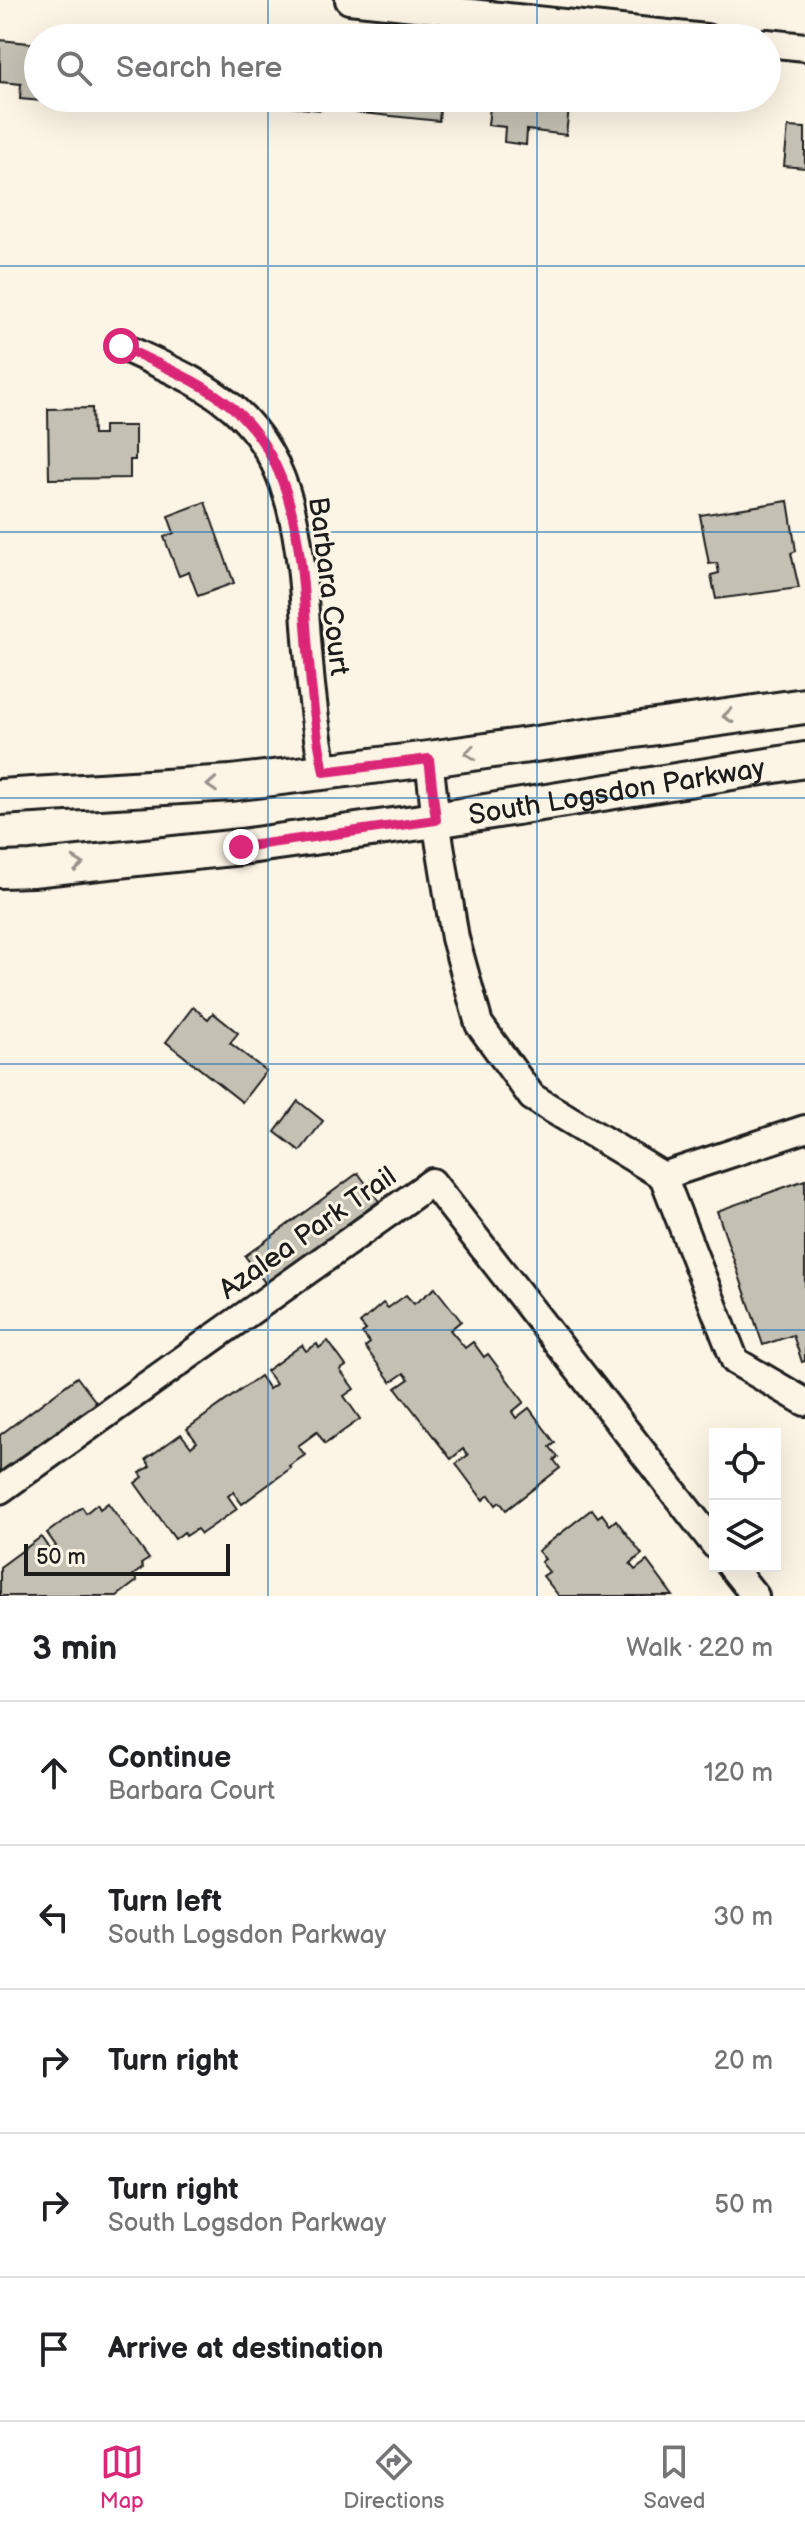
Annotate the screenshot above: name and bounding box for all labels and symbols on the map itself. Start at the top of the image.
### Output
route start [103,328,139,364]
street label: Barbara Court [301,495,356,678]
one-way arrow [721,707,735,724]
one-way arrow [463,744,477,761]
street label: South Logsdon Parkway [466,752,768,832]
one-way arrow [205,776,218,793]
route end [223,829,259,865]
one-way arrow [72,856,85,873]
street label: Azalea Park Trail [213,1160,403,1307]
scale bar [24,1540,230,1576]

